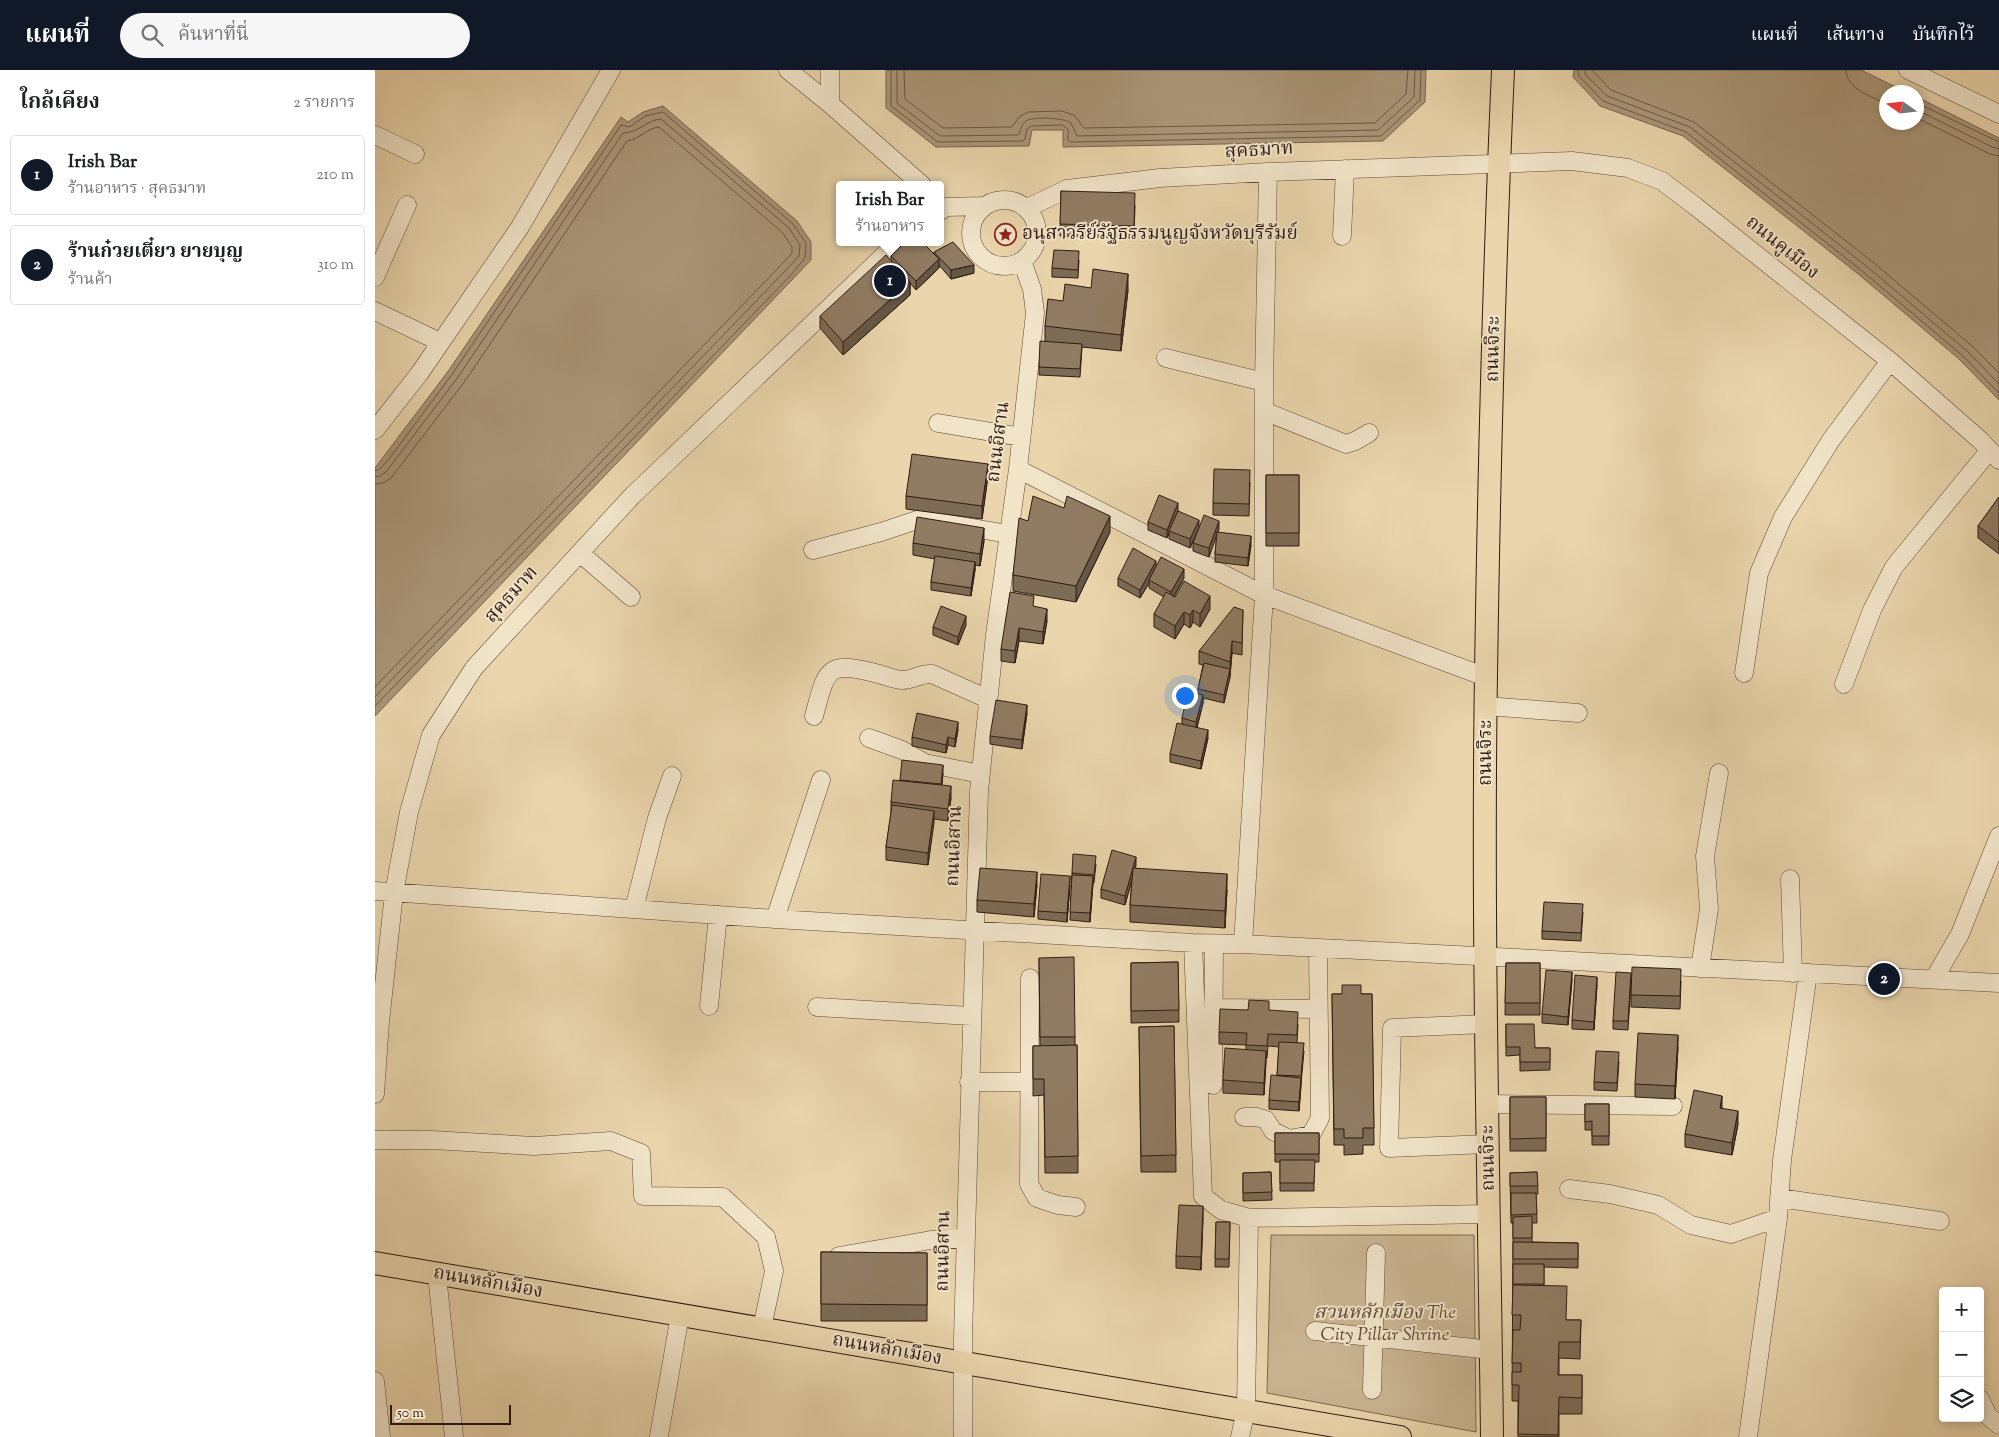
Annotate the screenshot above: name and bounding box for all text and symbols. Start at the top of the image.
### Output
search box [120,13,470,58]
text: แผนที่ [25,19,90,53]
icon: search [138,21,166,49]
text: ค้นหาที่นี่ [178,22,249,49]
text: แผนที่ [1751,23,1798,49]
text: เส้นทาง [1826,23,1885,49]
text: บันทึกไว้ [1913,23,1974,49]
north arrow [1879,85,1924,130]
text: ใกล้เคียง [20,88,100,118]
text: 2 รายการ [293,92,355,115]
street label: สุคธมาท [1224,136,1294,166]
text: Irish Bar [68,149,137,176]
text: 1 [34,164,40,187]
text: 210 m [316,164,354,187]
text: ร้านอาหาร · สุคธมาท [68,178,206,201]
popup [836,181,944,246]
text: Irish Bar [855,187,924,214]
street label: ถนนคูเมือง [1739,210,1825,286]
text: ร้านอาหาร [855,216,925,239]
place label: อนุสาวรีย์รัฐธรรมนูญจังหวัดบุรีรัมย์ [1022,221,1298,248]
place icon: อนุสาวรีย์รัฐธรรมนูญจังหวัดบุรีรัมย์ [994,222,1018,246]
text: ร้านก๋วยเตี๋ยว ยายบุญ [68,239,243,266]
text: 2 [33,254,41,277]
text: 310 m [317,254,354,277]
pin: 1 [874,262,906,300]
text: ร้านค้า [68,269,112,292]
street label: ถนนจิระ [1480,316,1508,382]
street label: ถนนอิสาน [981,400,1017,484]
street label: สุคธมาท [479,560,545,630]
your location [1172,683,1198,709]
street label: ถนนจิระ [1473,720,1500,786]
street label: ถนนอิสาน [940,805,970,887]
pin: 2 [1868,960,1900,998]
street label: ถนนจิระ [1475,1125,1503,1191]
street label: ถนนอิสาน [930,1210,958,1292]
street label: ถนนหลักเมือง [431,1260,545,1306]
map controls [1939,1287,1984,1422]
button: + [1939,1287,1984,1332]
park label: สวนหลักเมือง The City Pillar Shrine [1314,1300,1456,1349]
street label: ถนนหลักเมือง [830,1327,944,1373]
button: − [1939,1332,1984,1377]
button: layers [1939,1377,1984,1422]
scale bar [390,1402,511,1425]
text: 50 m [397,1404,424,1424]

